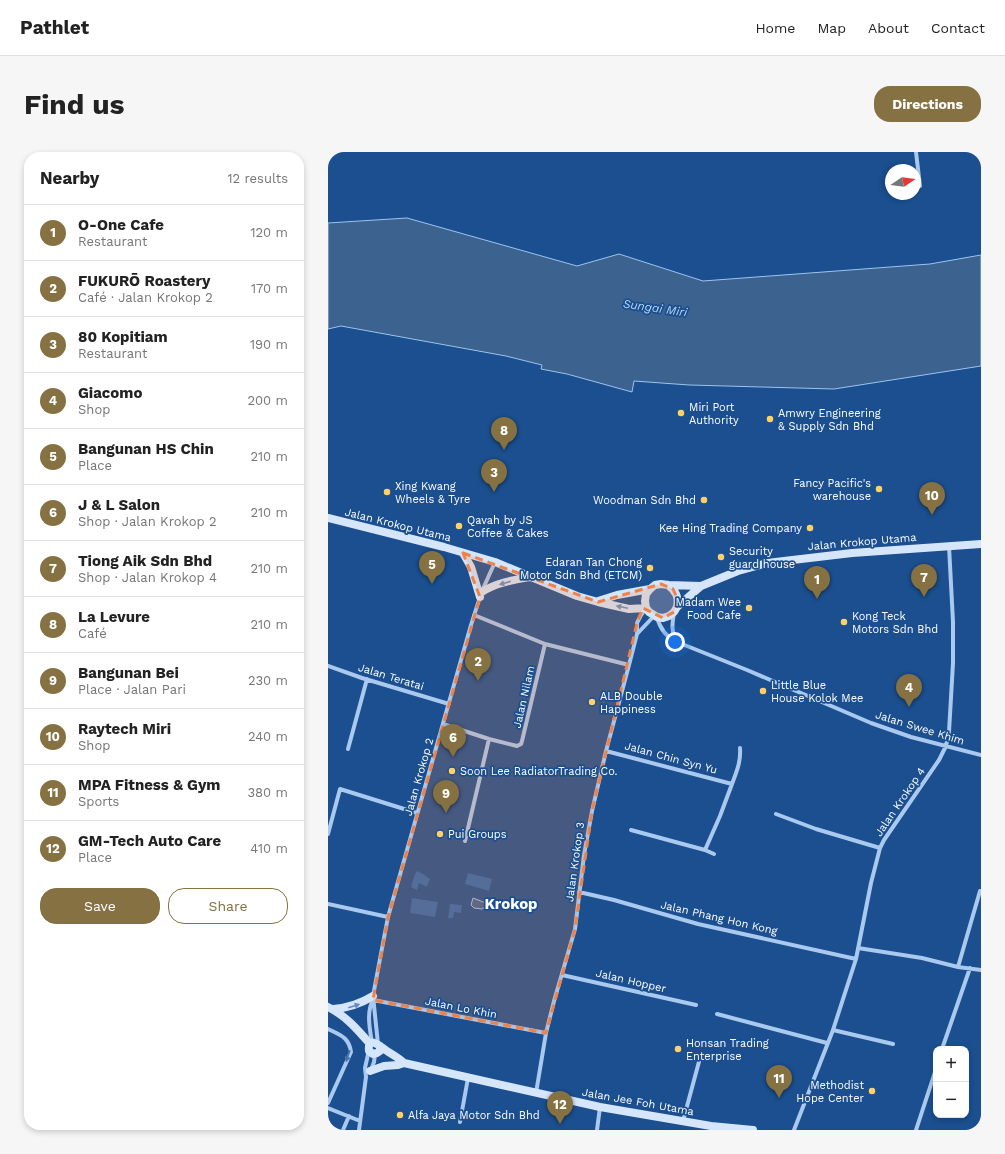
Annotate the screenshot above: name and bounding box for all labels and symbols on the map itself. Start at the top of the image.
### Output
north arrow [885,164,921,200]
water label: Sungai Miri [622,297,689,320]
place label: Miri Port Authority [689,401,739,427]
place label: Amwry Engineering & Supply Sdn Bhd [778,407,881,433]
marker: Miri Port Authority [676,408,686,418]
marker: Amwry Engineering & Supply Sdn Bhd [765,414,775,424]
pin: 8 [491,417,517,450]
pin: 3 [481,459,507,492]
place label: Fancy Pacific's warehouse [793,477,871,503]
place label: Xing Kwang Wheels & Tyre [395,480,470,506]
pin: 10 [919,482,945,515]
marker: Fancy Pacific's warehouse [874,484,884,494]
marker: Xing Kwang Wheels & Tyre [382,487,392,497]
place label: Woodman Sdn Bhd [593,494,696,507]
marker: Woodman Sdn Bhd [699,495,709,505]
street label: Jalan Krokop Utama [343,505,453,545]
place label: Qavah by JS Coffee & Cakes [467,514,549,540]
marker: Qavah by JS Coffee & Cakes [454,521,464,531]
place label: Kee Hing Trading Company [659,522,802,535]
marker: Kee Hing Trading Company [805,523,815,533]
street label: Jalan Krokop Utama [807,531,917,553]
place label: Security guard house [729,545,795,571]
pin: 5 [419,551,445,584]
marker: Security guard house [716,552,726,562]
place label: Edaran Tan Chong Motor Sdn Bhd (ETCM) [520,556,642,582]
marker: Edaran Tan Chong Motor Sdn Bhd (ETCM) [645,563,655,573]
pin: 7 [911,564,937,597]
pin: 1 [804,566,830,599]
one-way arrow [499,580,511,586]
place label: Madam Wee Food Cafe [675,596,741,622]
marker: Madam Wee Food Cafe [744,603,754,613]
one-way arrow [616,604,628,610]
place label: Kong Teck Motors Sdn Bhd [852,610,938,636]
marker: Kong Teck Motors Sdn Bhd [839,617,849,627]
your location [665,632,685,652]
pin: 2 [465,648,491,681]
street label: Jalan Teratai [357,661,425,693]
street label: Jalan Nilam [511,665,537,729]
pin: 4 [896,674,922,707]
place label: Little Blue House Kolok Mee [771,679,863,705]
marker: Little Blue House Kolok Mee [758,686,768,696]
place label: ALB Double Happiness [600,690,663,716]
marker: ALB Double Happiness [587,697,597,707]
street label: Jalan Swee Khim [874,708,966,748]
pin: 6 [440,724,466,757]
street label: Jalan Krokop 2 [402,737,436,817]
street label: Jalan Chin Syn Yu [623,739,719,777]
place label: Soon Lee RadiatorTrading Co. [460,765,618,778]
street label: Jalan Krokop 4 [872,765,928,839]
marker: Soon Lee RadiatorTrading Co. [447,766,457,776]
pin: 9 [433,780,459,813]
street label: Jalan Krokop 3 [563,821,587,903]
place label: Pui Groups [448,828,507,841]
marker: Pui Groups [435,829,445,839]
district label: Krokop [484,895,538,913]
street label: Jalan Phang Hon Kong [659,898,779,938]
street label: Jalan Hopper [595,967,668,996]
street label: Jalan Lo Khin [424,995,498,1021]
one-way arrow [348,1003,360,1009]
place label: Honsan Trading Enterprise [686,1037,769,1063]
marker: Honsan Trading Enterprise [673,1044,683,1054]
one-way arrow [345,1050,351,1062]
pin: 11 [766,1065,792,1098]
place label: Methodist Hope Center [796,1079,865,1105]
street label: Jalan Jee Foh Utama [581,1086,695,1118]
marker: Methodist Hope Center [867,1086,877,1096]
pin: 12 [547,1091,573,1124]
place label: Alfa Jaya Motor Sdn Bhd [408,1109,540,1122]
marker: Alfa Jaya Motor Sdn Bhd [395,1110,405,1120]

